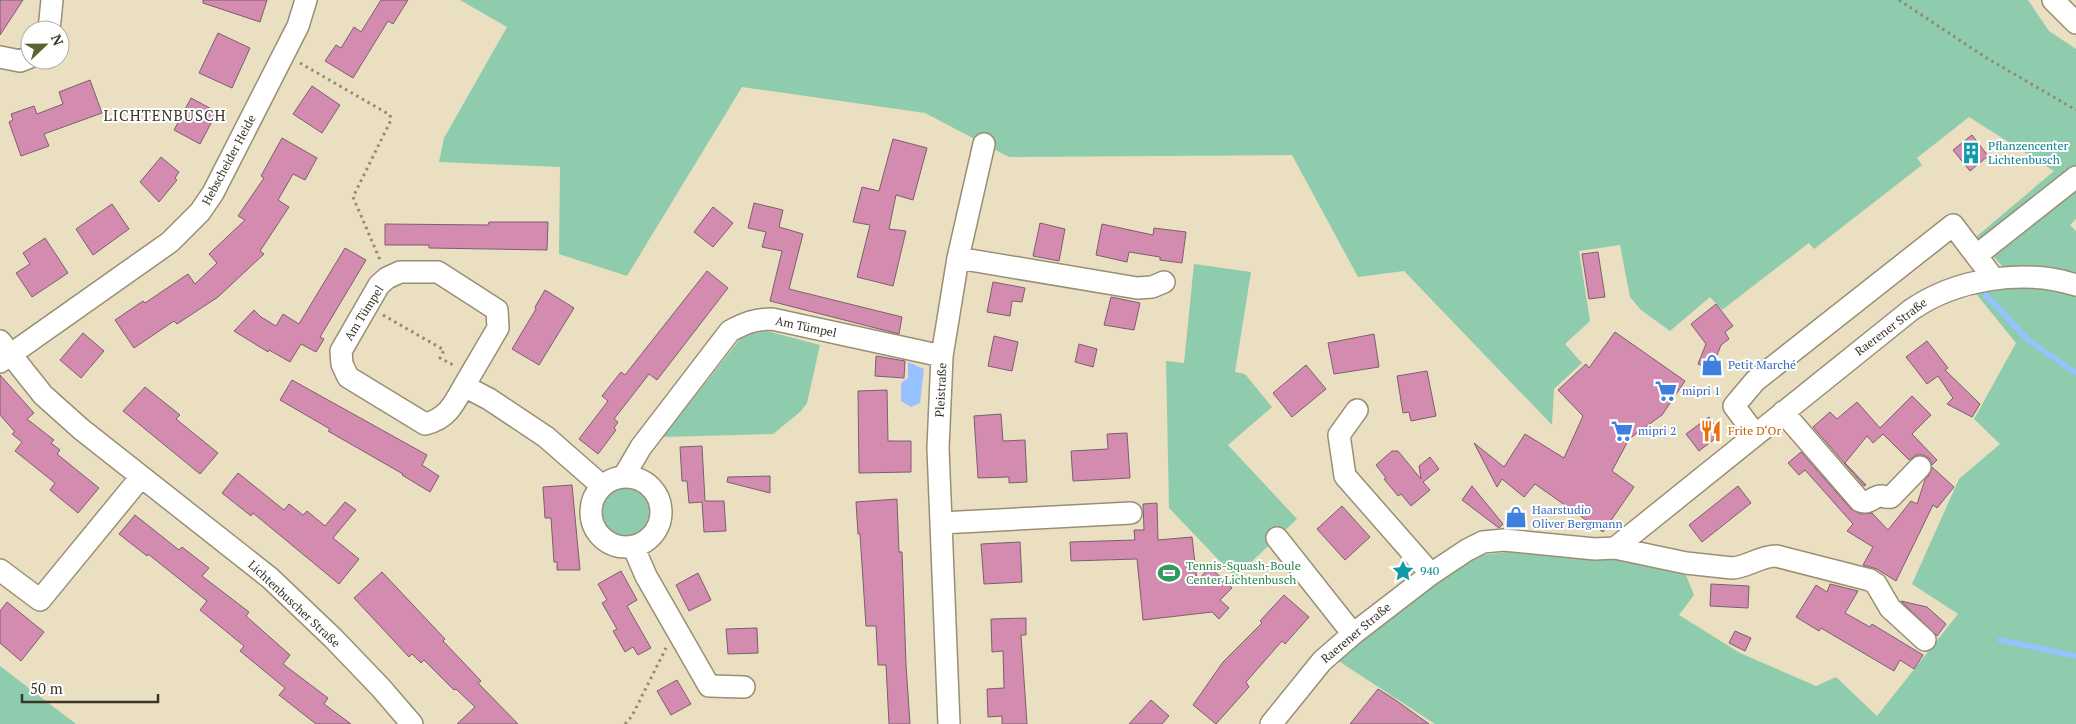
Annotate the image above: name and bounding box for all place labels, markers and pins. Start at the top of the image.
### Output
place label: Pflanzencenter Lichtenbusch [1988,138,2069,167]
building icon: Pflanzencenter Lichtenbusch [1958,140,1984,166]
shop icon: Petit Marché [1699,352,1725,378]
place label: Petit Marché [1728,357,1796,372]
supermarket icon: mipri 1 [1653,378,1679,404]
place label: mipri 1 [1682,383,1720,398]
supermarket icon: mipri 2 [1609,418,1635,444]
restaurant icon: Frite D‘Or [1698,418,1724,444]
place label: mipri 2 [1638,423,1676,438]
place label: Frite D‘Or [1728,423,1781,438]
place label: Haarstudio Oliver Bergmann [1532,502,1623,531]
shop icon: Haarstudio Oliver Bergmann [1503,504,1529,530]
place label: Tennis-Squash-Boule Center Lichtenbusch [1186,558,1301,587]
place icon: 940 [1390,558,1416,584]
sports icon: Tennis-Squash-Boule Center Lichtenbusch [1156,560,1182,586]
place label: 940 [1420,563,1439,578]

